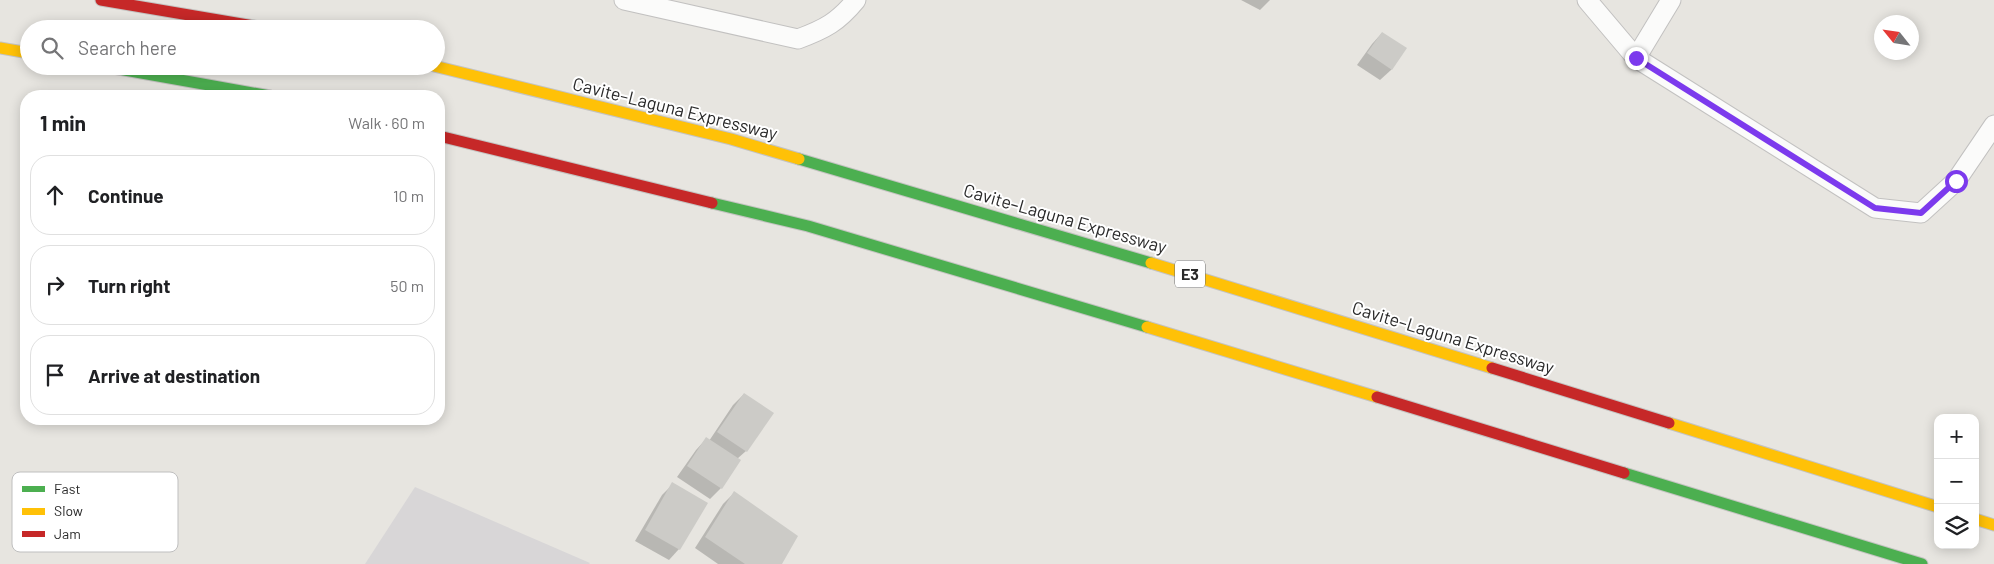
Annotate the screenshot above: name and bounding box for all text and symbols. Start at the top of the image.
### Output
north arrow [1874,15,1919,60]
search box [20,20,445,75]
icon: search [38,34,66,62]
text: Search here [78,36,177,59]
route end [1625,47,1648,70]
street label: Cavite–Laguna Expressway [571,72,780,144]
text: 1 min [40,110,86,135]
text: Walk · 60 m [348,113,425,132]
route start [1945,170,1968,193]
street label: Cavite–Laguna Expressway [961,178,1169,258]
icon: ahead [41,181,69,209]
text: Continue [88,184,164,207]
text: 10 m [393,186,424,205]
road number: E3 [1175,260,1205,288]
icon: right [41,271,69,299]
text: Turn right [88,274,170,297]
text: 50 m [390,276,424,295]
street label: Cavite–Laguna Expressway [1350,296,1557,378]
icon: arrive [41,361,69,389]
text: Arrive at destination [88,364,260,387]
map controls [1934,414,1979,549]
button: + [1934,414,1979,459]
button: − [1934,459,1979,504]
legend [12,472,178,552]
text: Fast [54,480,80,497]
text: Slow [54,502,83,519]
button: layers [1934,504,1979,549]
text: Jam [54,525,81,542]

